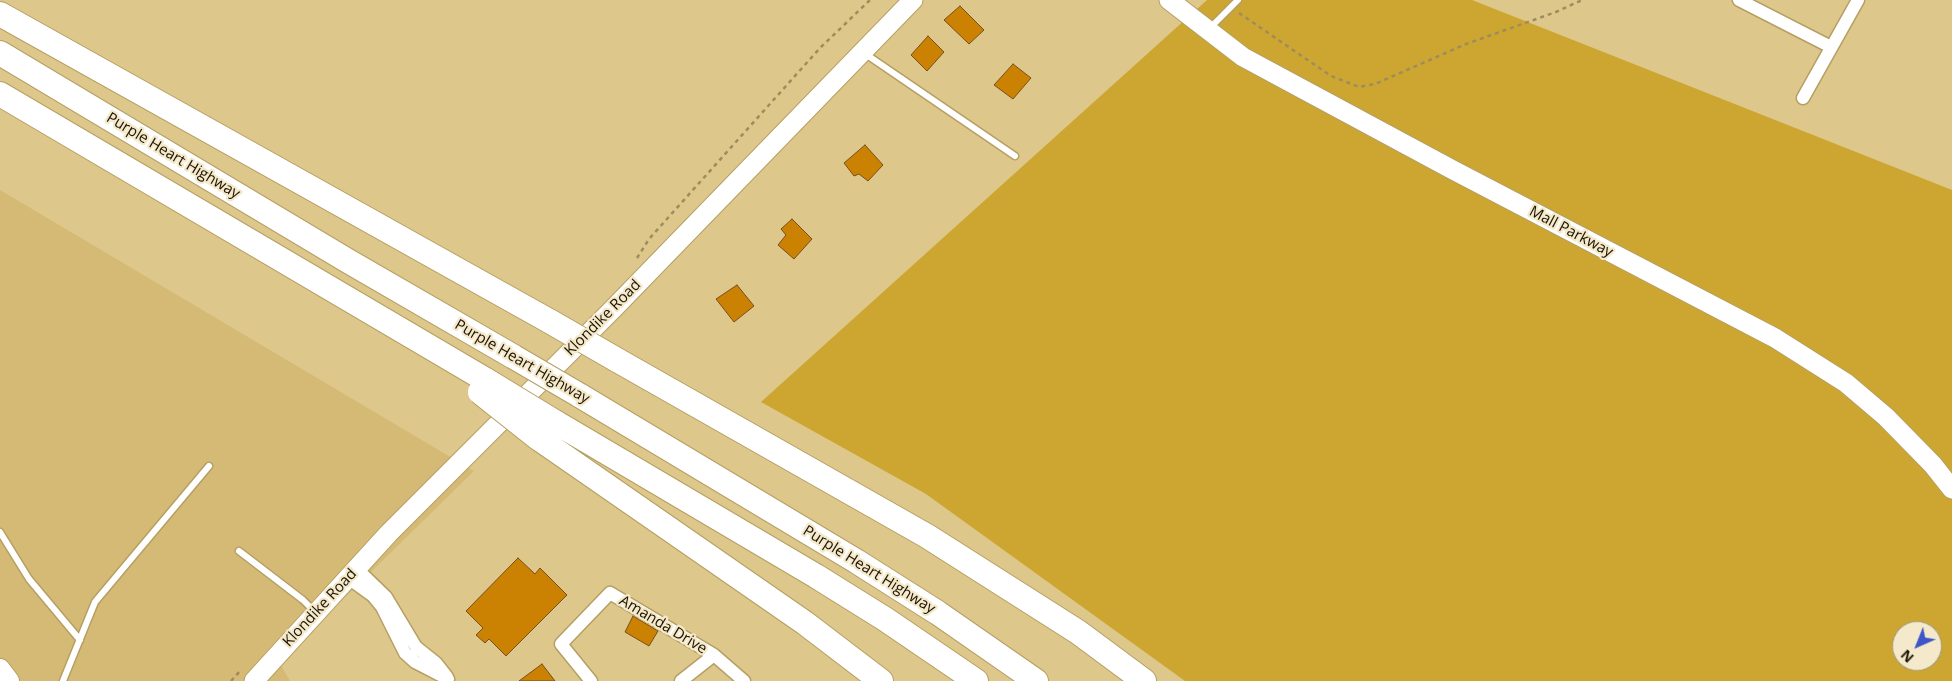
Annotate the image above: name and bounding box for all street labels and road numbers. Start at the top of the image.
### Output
street label: Purple Heart Highway [103,109,243,203]
street label: Mall Parkway [1526,202,1616,262]
street label: Klondike Road [561,276,645,360]
street label: Purple Heart Highway [451,316,593,408]
street label: Purple Heart Highway [800,522,938,618]
street label: Klondike Road [279,565,361,651]
street label: Amanda Drive [616,592,710,658]

